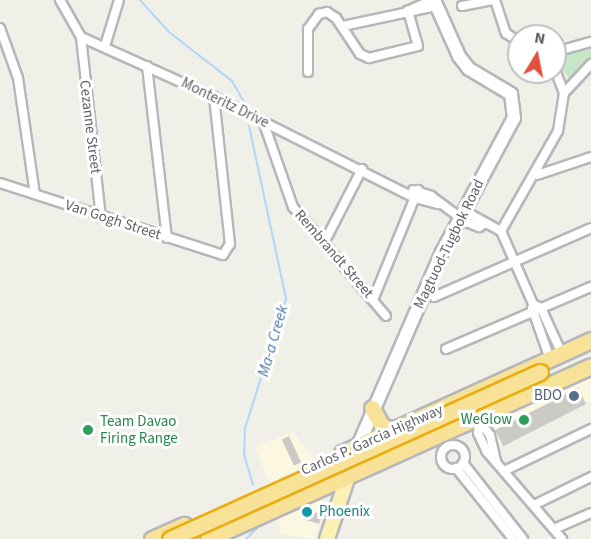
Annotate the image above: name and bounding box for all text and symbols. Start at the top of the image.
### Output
north arrow [507,24,567,84]
text: N [533,26,547,50]
street label: Monteritz Drive [178,74,272,132]
street label: Cezanne Street [75,79,105,175]
street label: Magtuod-Tugbok Road [410,176,488,312]
street label: Van Gogh Street [63,196,163,244]
street label: Rembrandt Street [291,206,377,302]
water label: Ma-a Creek [254,303,292,379]
place label: BDO [534,387,562,405]
marker: BDO [567,389,581,403]
street label: Carlos P. Garcia Highway [298,401,446,479]
place label: WeGlow [461,411,512,429]
place label: Team Davao Firing Range [100,412,178,447]
marker: WeGlow [517,413,531,427]
marker: Team Davao Firing Range [81,423,95,437]
place label: Phoenix [319,503,370,521]
marker: Phoenix [300,505,314,519]

